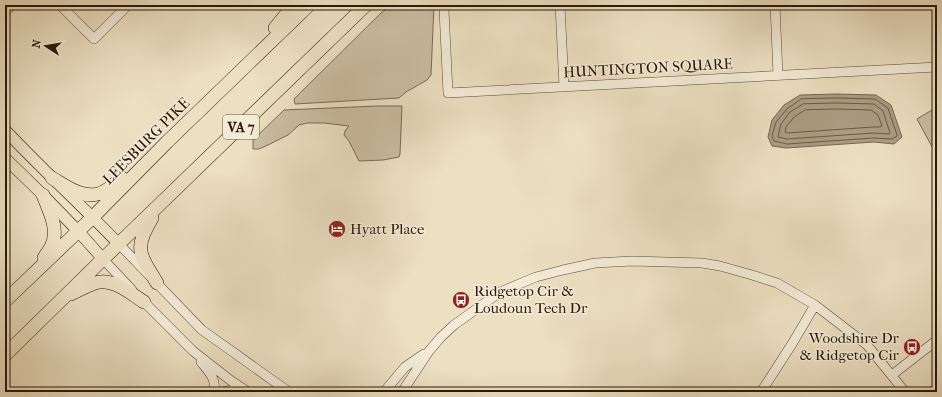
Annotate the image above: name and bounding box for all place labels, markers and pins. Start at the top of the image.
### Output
hotel icon: Hyatt Place [327,219,347,239]
place label: Hyatt Place [350,220,425,238]
place label: Ridgetop Cir & Loudoun Tech Dr [474,282,588,317]
bus stop icon: Ridgetop Cir & Loudoun Tech Dr [451,290,471,310]
place label: Woodshire Dr & Ridgetop Cir [800,329,900,364]
bus stop icon: Woodshire Dr & Ridgetop Cir [902,337,922,357]

